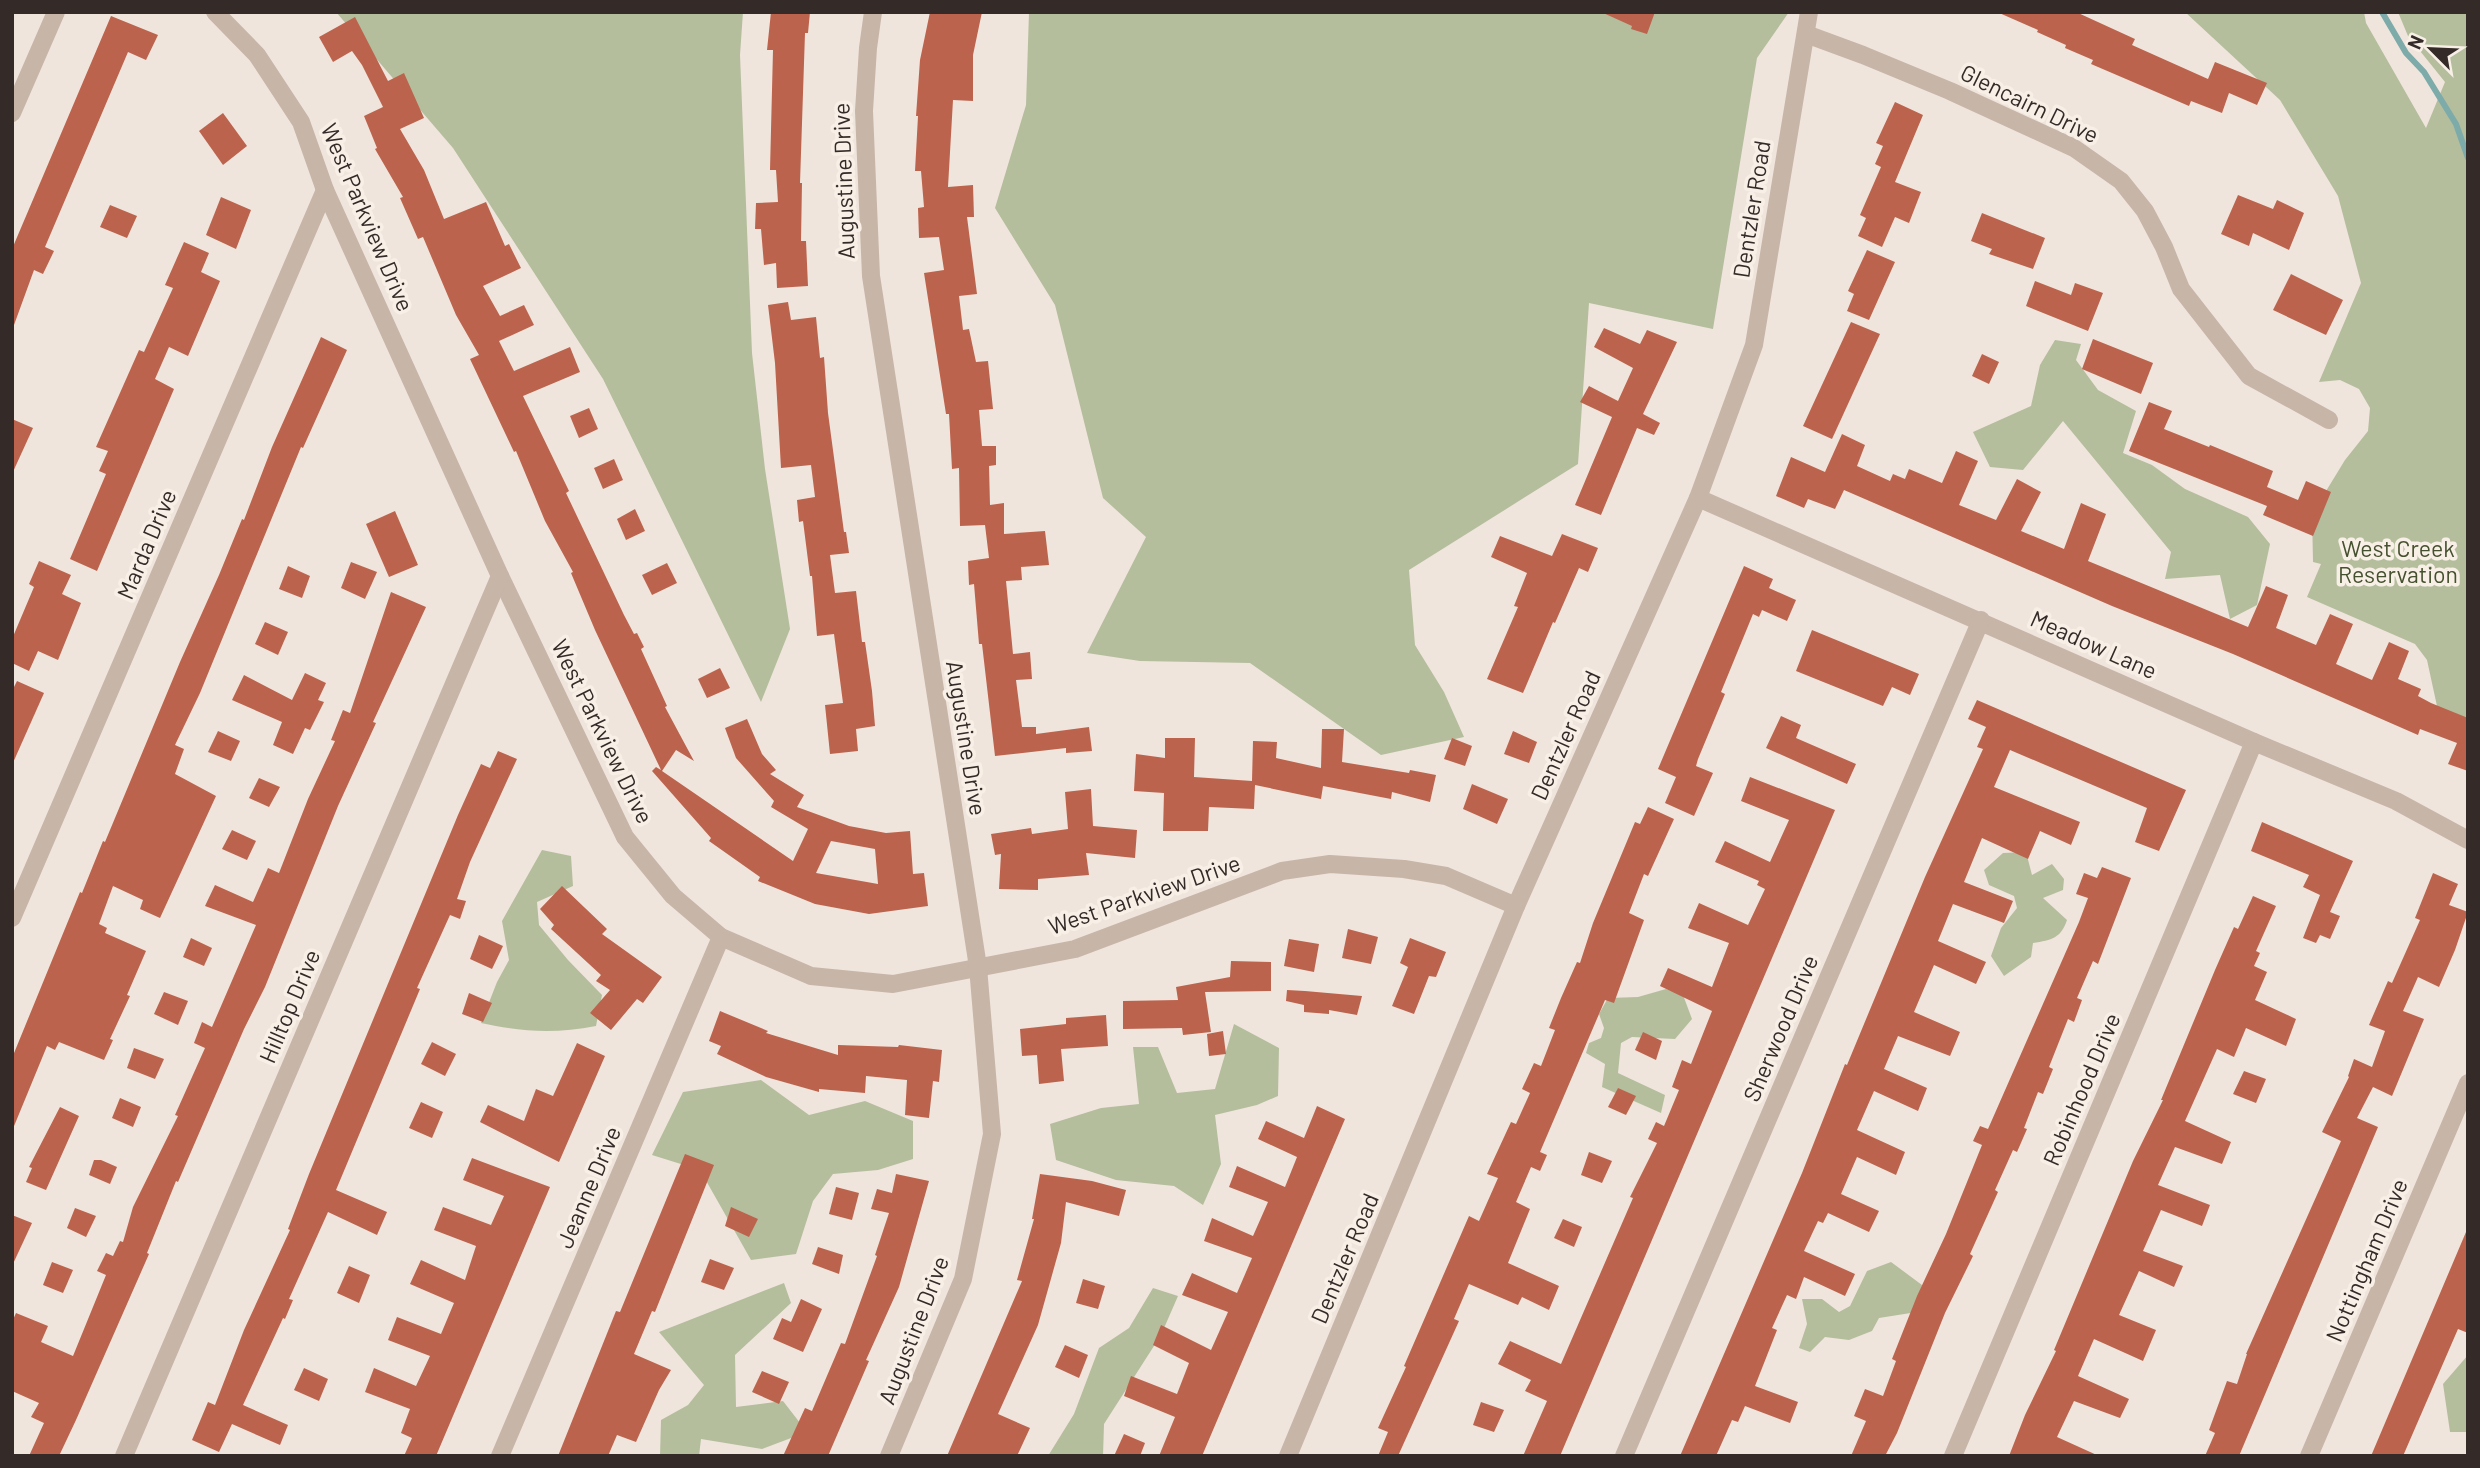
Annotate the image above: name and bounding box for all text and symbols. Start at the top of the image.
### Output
north arrow [2396,14,2466,84]
text: N [2402,31,2428,52]
street label: Glencairn Drive [1956,58,2104,148]
street label: Augustine Drive [826,102,860,260]
street label: West Parkview Drive [316,119,420,315]
street label: Dentzler Road [1726,138,1776,280]
street label: Marda Drive [110,485,182,603]
park label: West Creek Reservation [2338,534,2458,588]
street label: Meadow Lane [2026,604,2162,684]
street label: West Parkview Drive [546,634,660,828]
street label: Augustine Drive [941,659,993,817]
street label: Dentzler Road [1524,666,1606,804]
street label: West Parkview Drive [1044,848,1244,940]
street label: Hilltop Drive [253,945,325,1067]
street label: Sherwood Drive [1737,950,1823,1106]
street label: Robinhood Drive [2036,1008,2126,1170]
street label: Jeanne Drive [550,1122,626,1252]
street label: Nottingham Drive [2319,1174,2413,1346]
street label: Dentzler Road [1304,1189,1384,1327]
street label: Augustine Drive [872,1252,954,1408]

